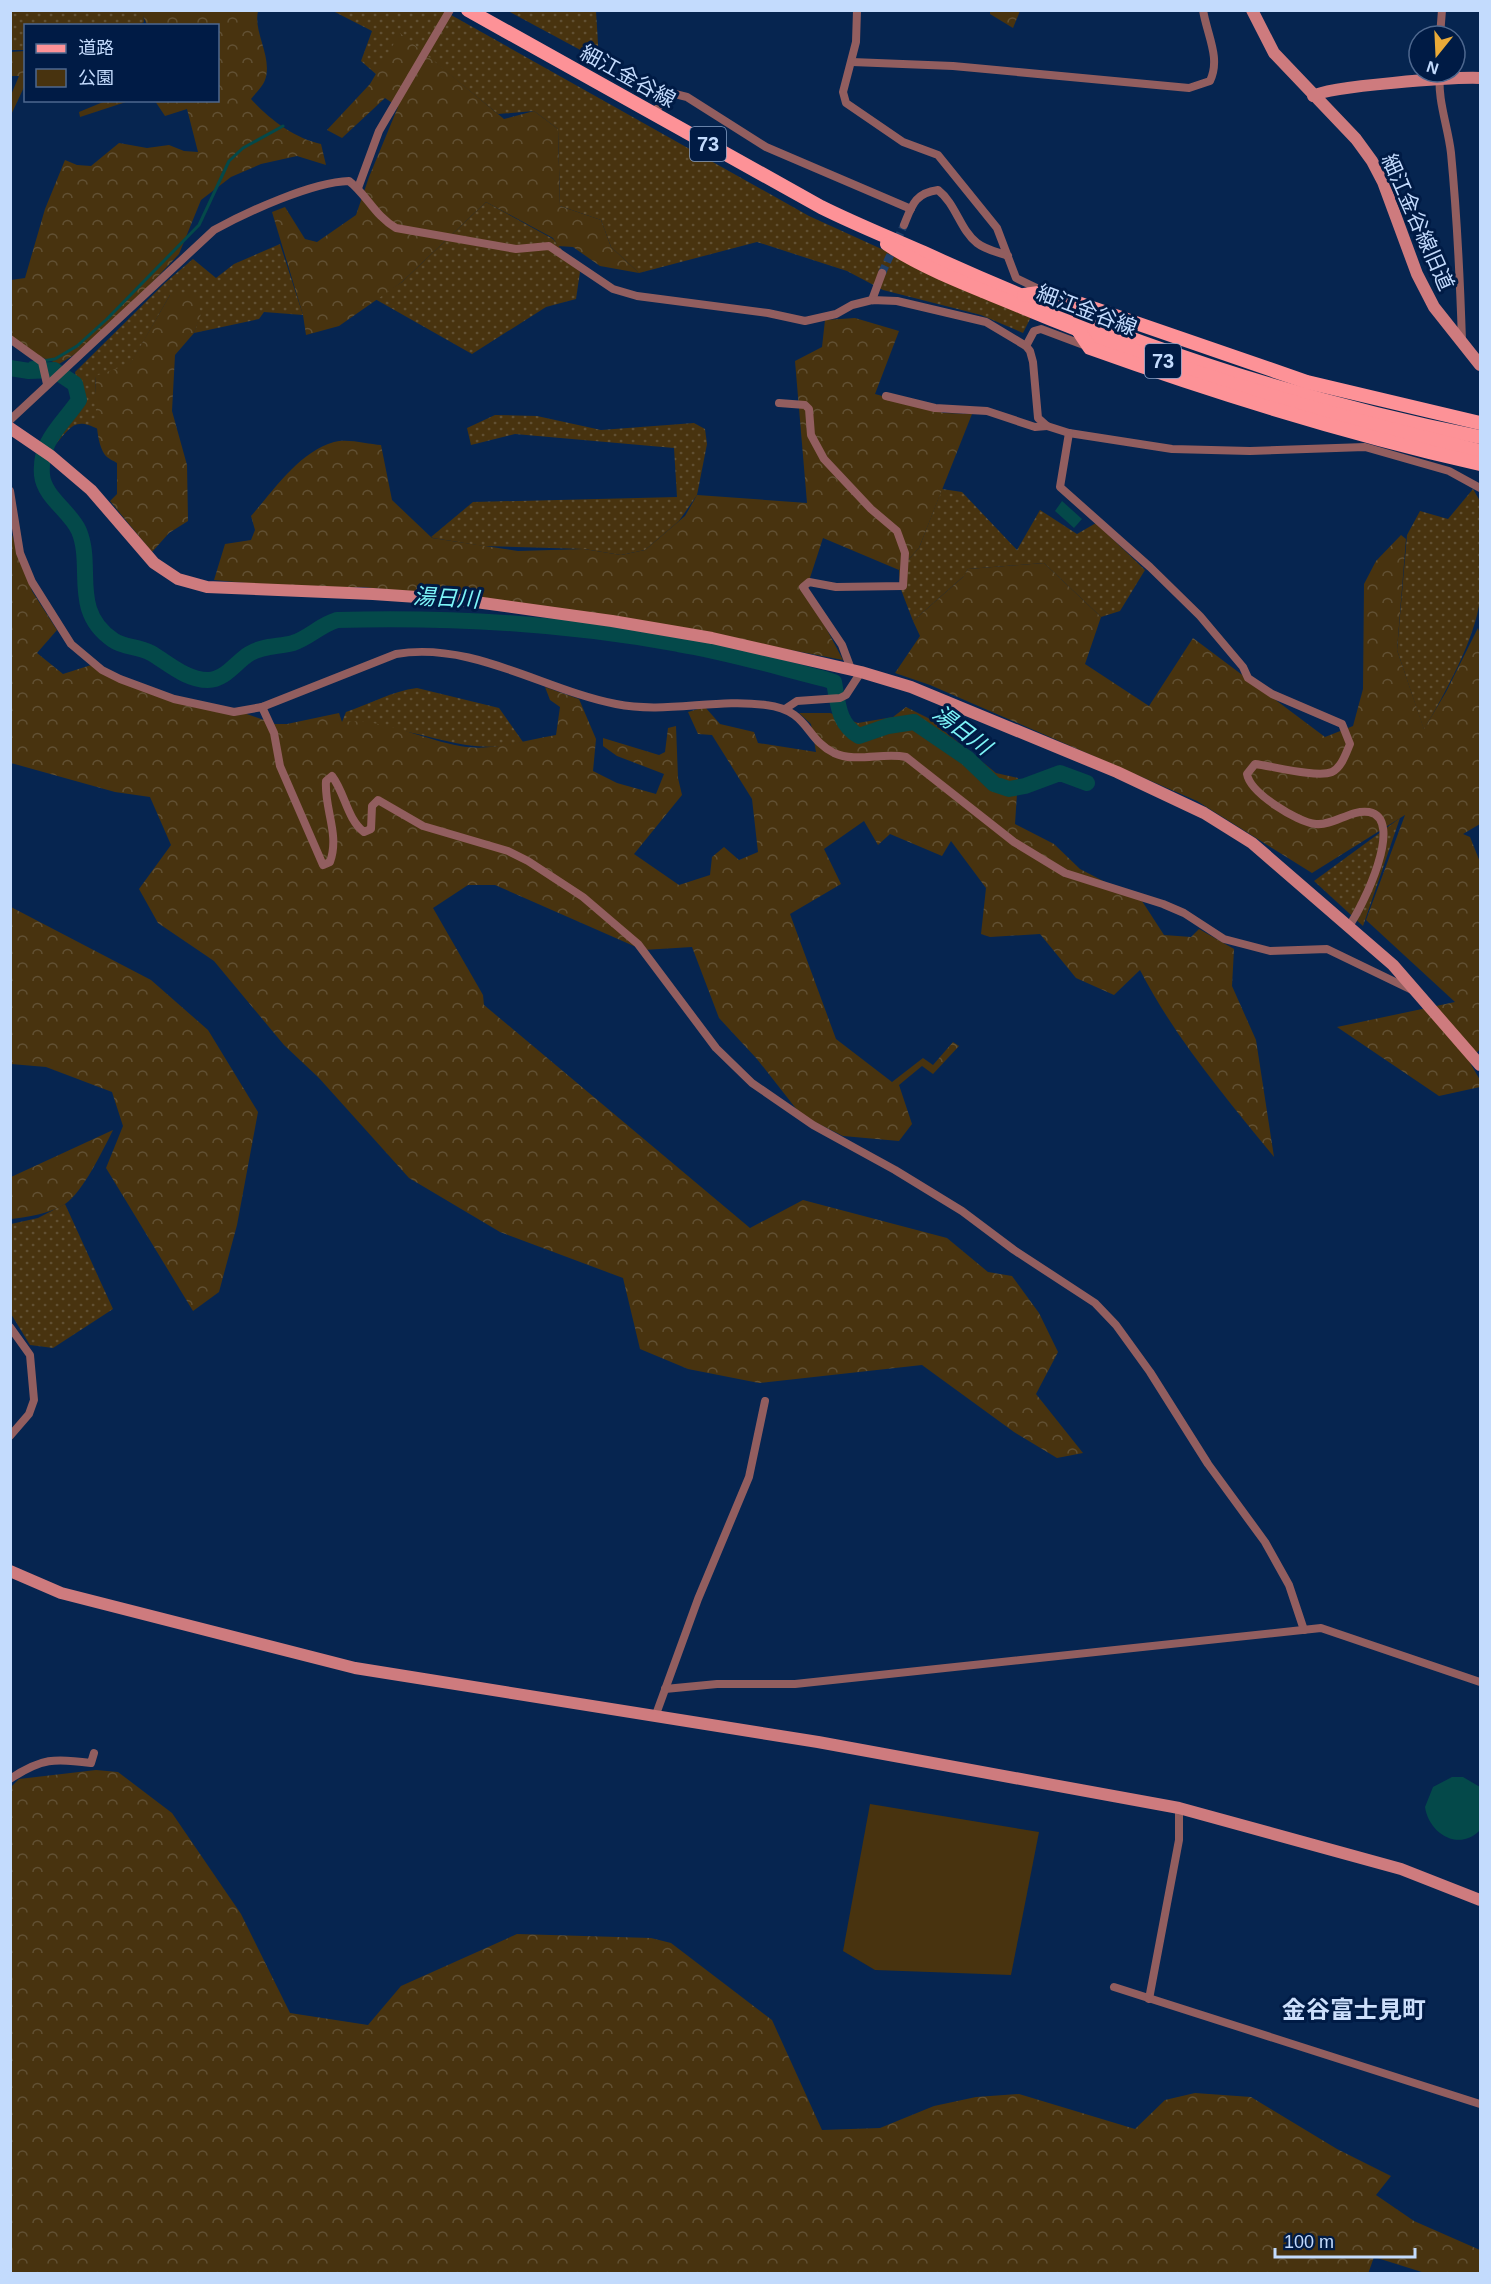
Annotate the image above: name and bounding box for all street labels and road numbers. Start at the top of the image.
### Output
street label: 細江金谷線 [577,40,679,112]
road number: 73 [690,127,726,161]
street label: 細江金谷線旧道 [1378,150,1458,294]
street label: 細江金谷線 [1034,280,1140,340]
road number: 73 [1145,344,1181,378]

